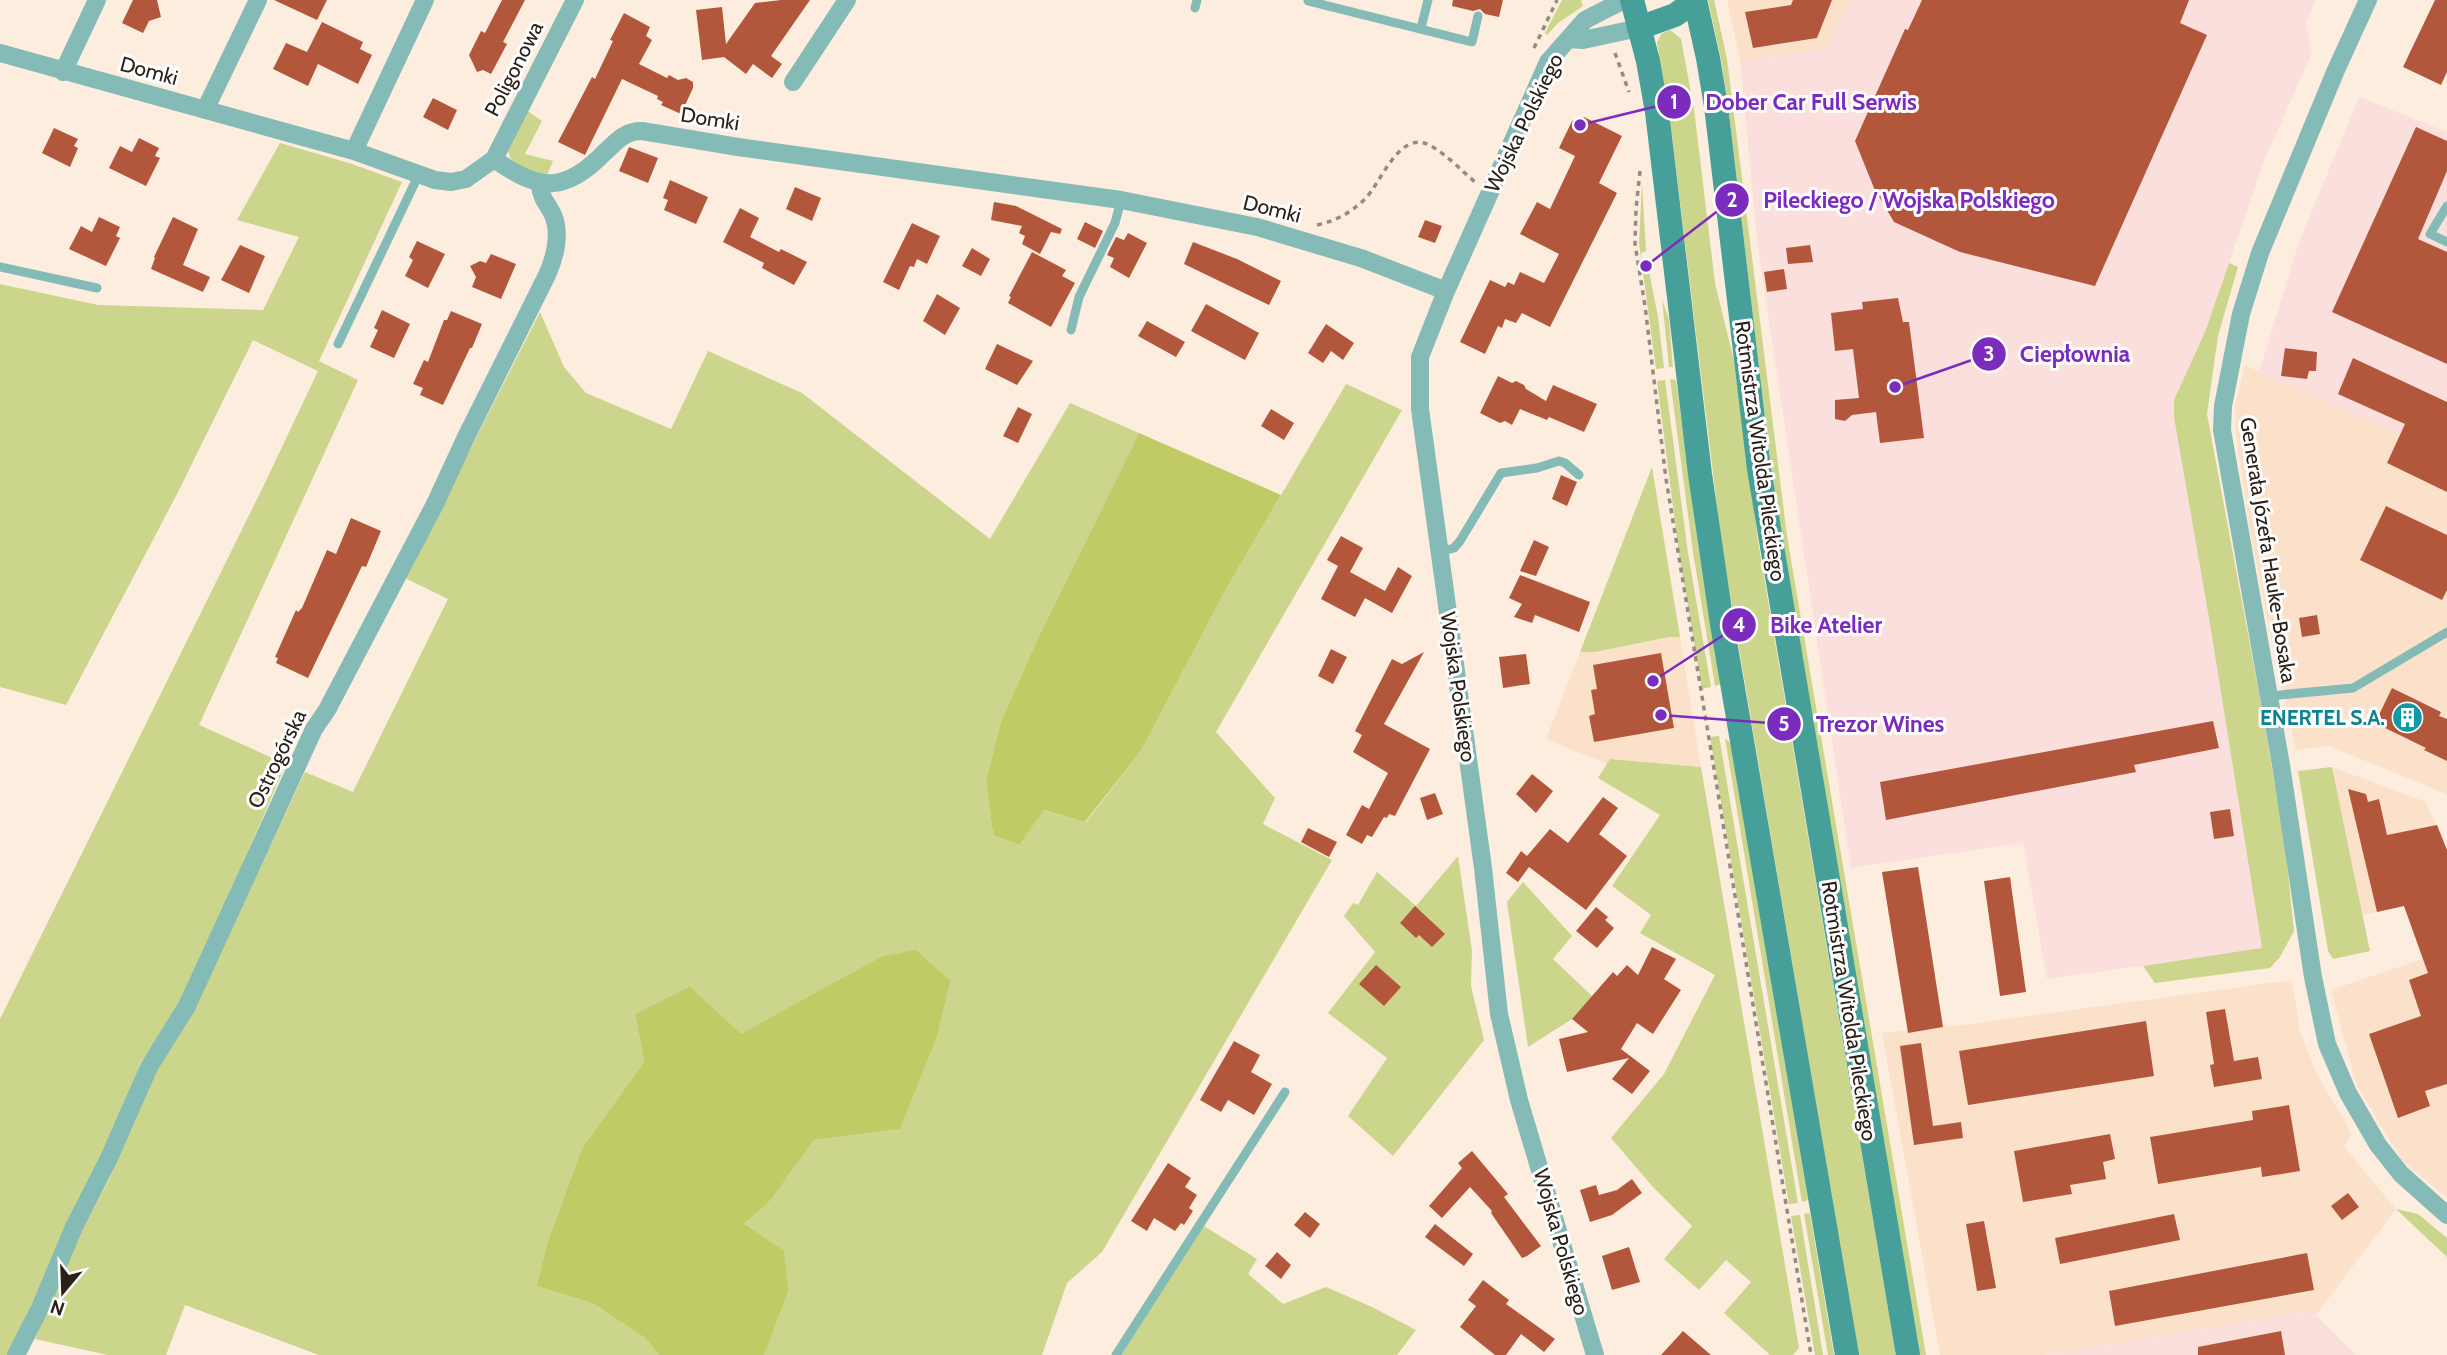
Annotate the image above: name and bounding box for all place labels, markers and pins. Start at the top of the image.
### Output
callout: Dober Car Full Serwis [1657,80,1931,124]
callout: Pileckiego / Wojska Polskiego [1714,178,2069,222]
callout: Ciepłownia [1971,332,2145,376]
callout: Bike Atelier [1721,603,1896,647]
building icon: ENERTEL S.A. [2391,701,2425,735]
callout: Trezor Wines [1766,702,1958,746]
place label: ENERTEL S.A. [2260,705,2385,730]

